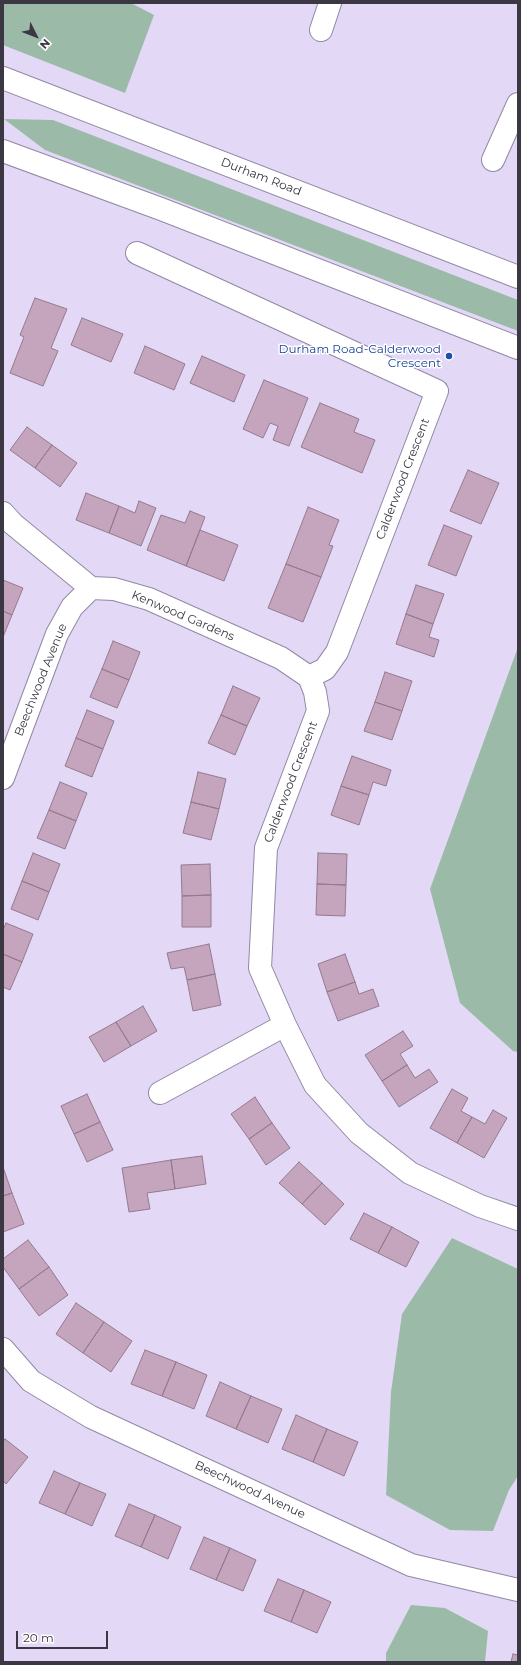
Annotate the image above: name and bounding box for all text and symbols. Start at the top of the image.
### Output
north arrow [16,16,56,56]
text: N [37,36,53,52]
street label: Durham Road [219,155,303,199]
place label: Durham Road-Calderwood Crescent [279,342,441,370]
marker: Durham Road-Calderwood Crescent [444,351,454,361]
street label: Calderwood Crescent [373,416,433,542]
street label: Kenwood Gardens [129,588,237,644]
street label: Beechwood Avenue [12,622,70,738]
street label: Calderwood Crescent [261,719,321,845]
street label: Beechwood Avenue [192,1458,308,1522]
scale bar [18,1623,110,1649]
text: 20 m [23,1630,54,1645]

